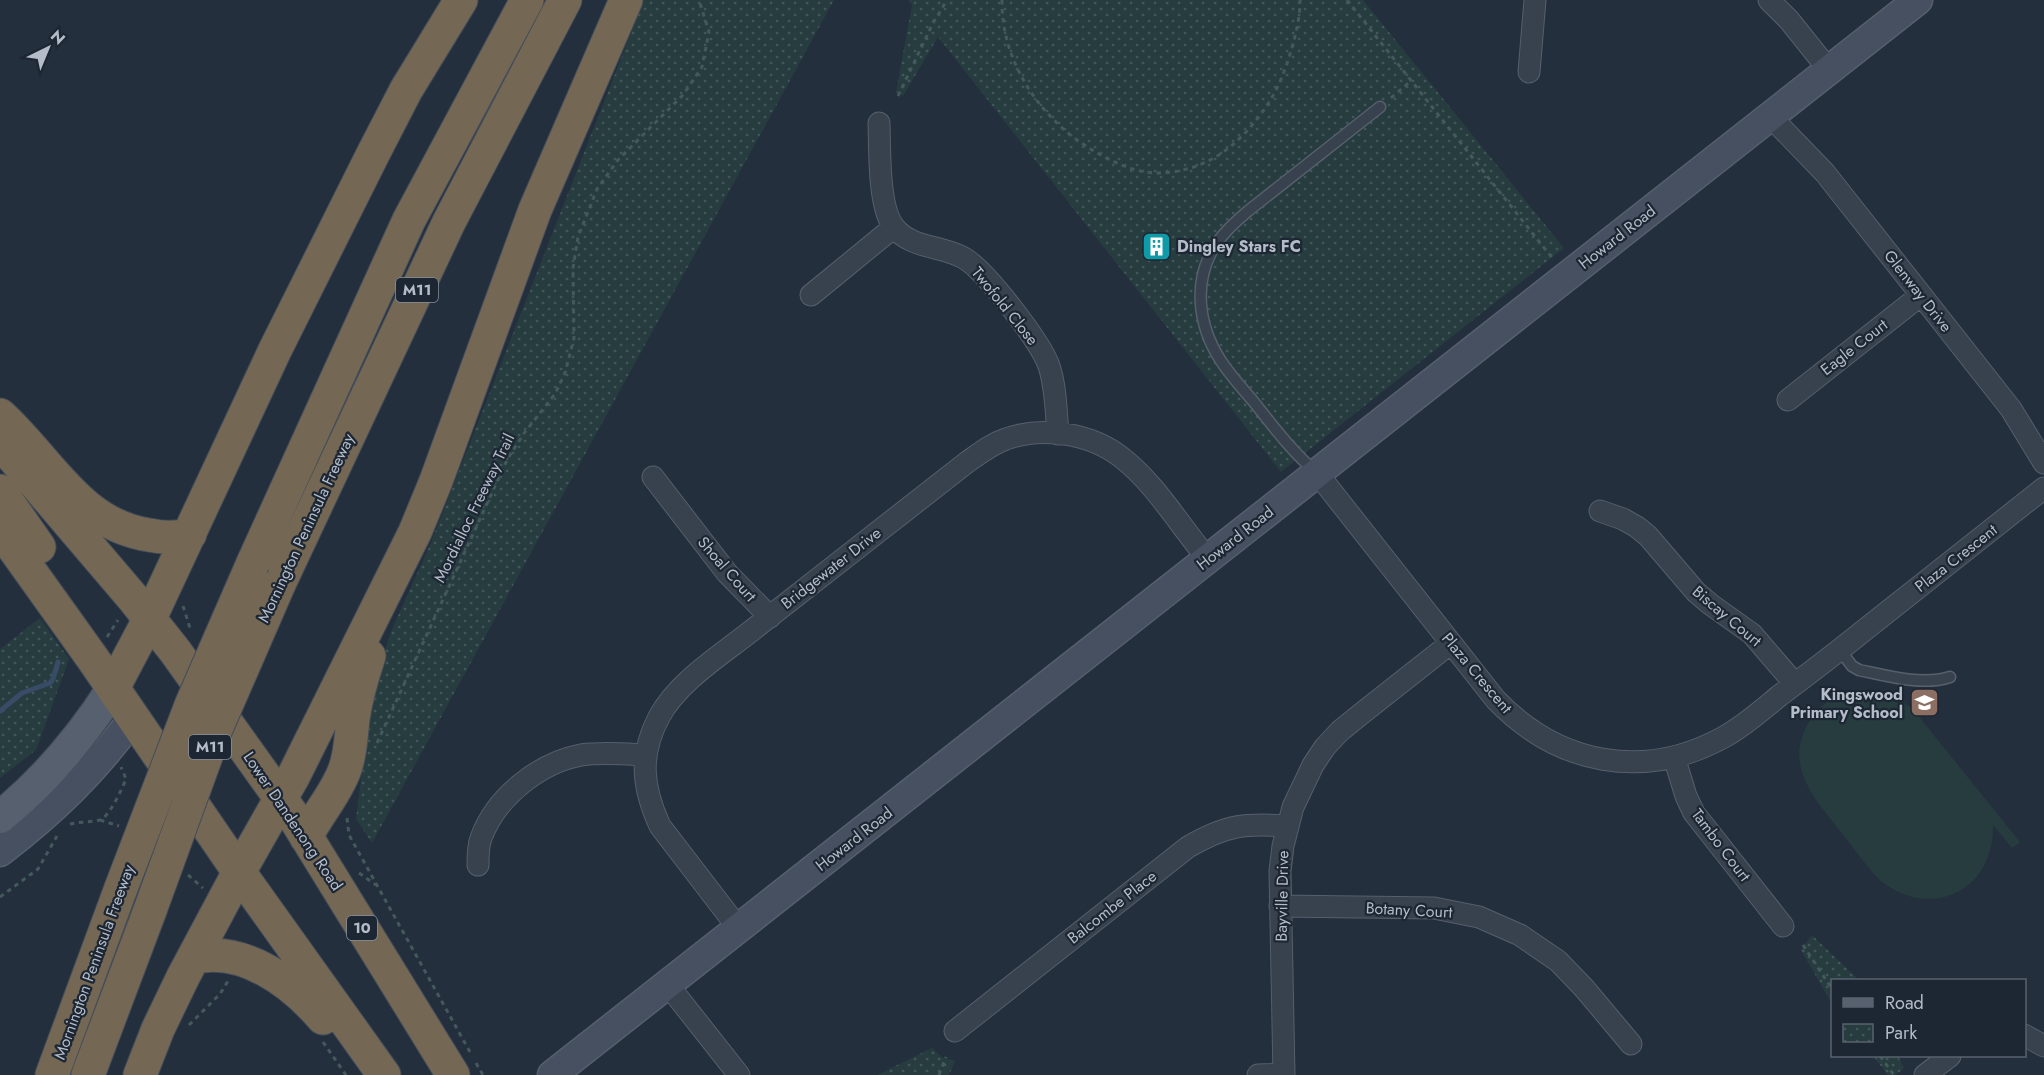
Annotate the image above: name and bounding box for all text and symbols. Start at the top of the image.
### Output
north arrow [18,18,78,78]
text: N [45,25,70,50]
street label: Howard Road [1573,199,1661,275]
building icon: Dingley Stars FC [1140,230,1172,262]
place label: Dingley Stars FC [1177,235,1301,258]
street label: Glenway Drive [1879,245,1957,337]
street label: Twofold Close [966,262,1044,350]
road number: M11 [396,278,438,302]
street label: Eagle Court [1815,313,1893,381]
street label: Mornington Peninsula Freeway [252,429,360,626]
street label: Mordialloc Freeway Trail [428,430,520,586]
street label: Howard Road [1191,500,1279,576]
street label: Plaza Crescent [1910,518,2002,598]
street label: Bridgewater Drive [776,522,886,614]
street label: Shoal Court [692,531,762,607]
street label: Biscay Court [1687,580,1767,652]
street label: Plaza Crescent [1436,628,1518,718]
place label: Kingswood Primary School [1790,683,1903,724]
school or university icon: Kingswood Primary School [1908,687,1940,719]
road number: M11 [189,735,231,759]
street label: Lower Dandenong Road [238,747,348,895]
street label: Howard Road [810,801,898,877]
street label: Tambo Court [1686,804,1756,886]
street label: Bayville Drive [1270,850,1294,942]
street label: Mornington Peninsula Freeway [48,860,140,1063]
street label: Balcombe Place [1063,865,1161,949]
street label: Botany Court [1365,896,1453,924]
road number: 10 [347,916,377,940]
legend [1831,979,2026,1057]
text: Road [1885,990,1924,1016]
text: Park [1885,1020,1917,1046]

